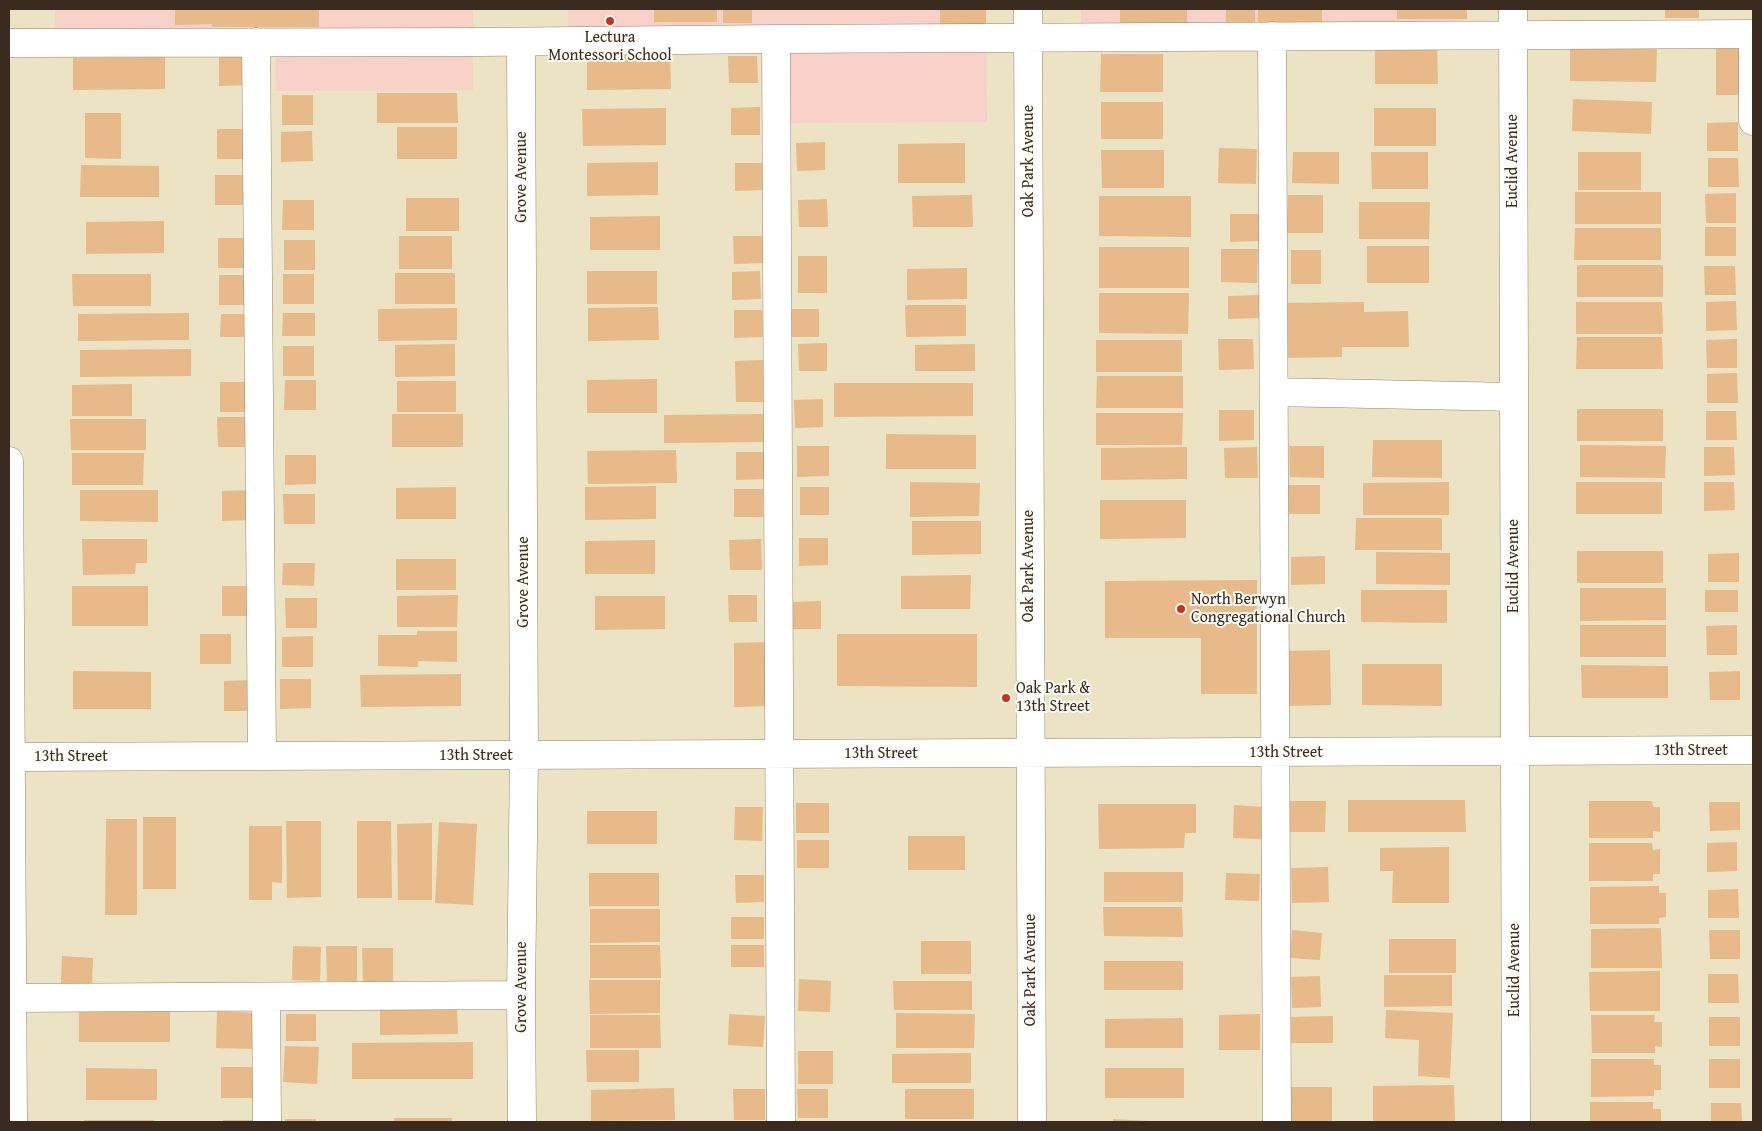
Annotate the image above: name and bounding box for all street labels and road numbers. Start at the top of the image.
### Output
street label: Oak Park Avenue [1019,105,1039,217]
street label: Euclid Avenue [1503,114,1523,208]
street label: Grove Avenue [512,131,532,223]
street label: Oak Park Avenue [1019,510,1039,622]
street label: Euclid Avenue [1504,519,1524,613]
street label: Grove Avenue [514,536,534,628]
street label: 13th Street [1654,741,1728,761]
street label: 13th Street [1249,743,1323,763]
street label: 13th Street [844,744,918,764]
street label: 13th Street [439,746,513,766]
street label: 13th Street [34,747,108,767]
street label: Oak Park Avenue [1021,914,1041,1026]
street label: Euclid Avenue [1505,923,1525,1017]
street label: Grove Avenue [512,941,532,1033]

